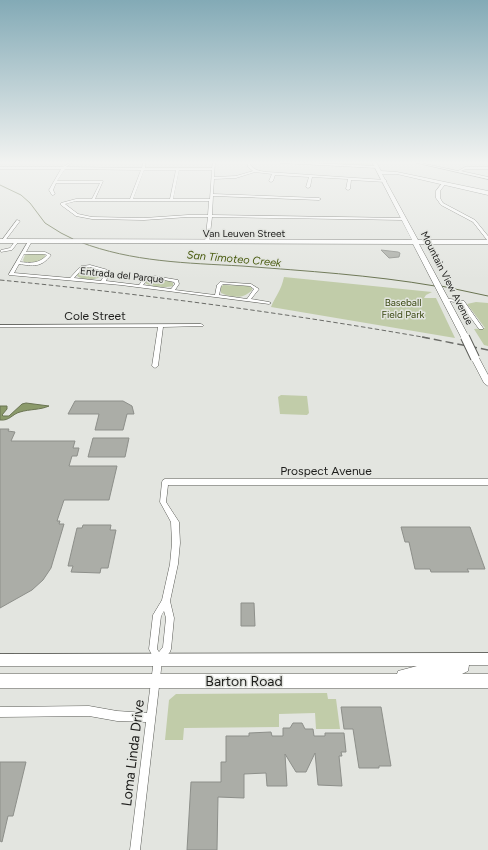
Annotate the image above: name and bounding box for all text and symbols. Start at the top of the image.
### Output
street label: Van Leuven Street [203,227,285,240]
street label: Mountain View Avenue [418,229,476,327]
water label: San Timoteo Creek [186,248,282,270]
street label: Entrada del Parque [79,264,165,286]
park label: Baseball Field Park [382,296,425,321]
street label: Cole Street [64,309,126,323]
street label: Prospect Avenue [280,464,372,478]
street label: Barton Road [205,673,283,690]
street label: Loma Linda Drive [118,698,148,807]

